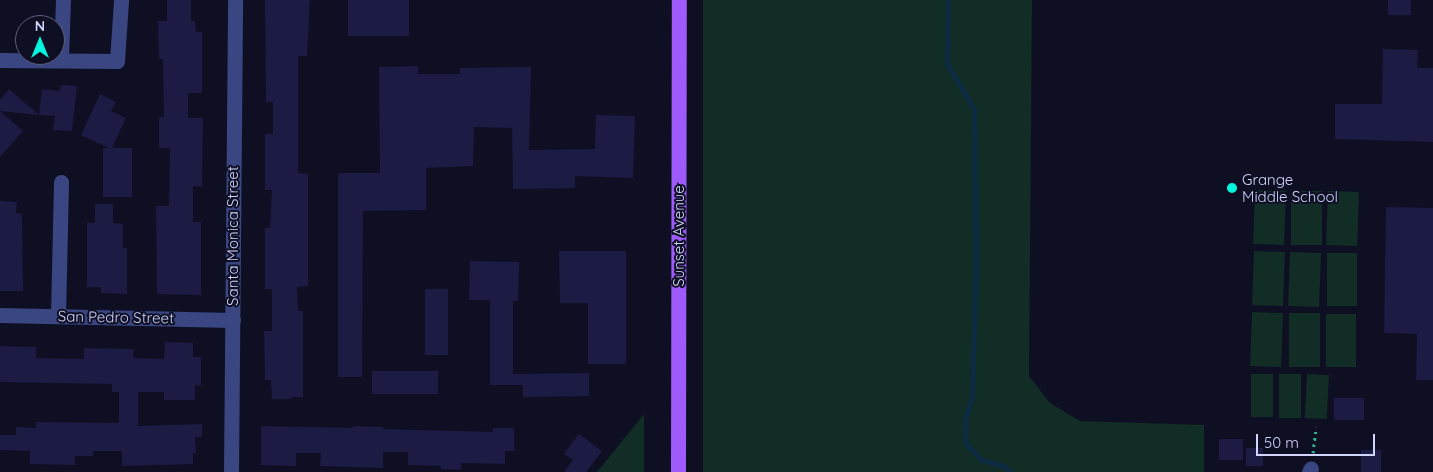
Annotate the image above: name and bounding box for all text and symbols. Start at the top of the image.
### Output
north arrow [15,15,65,65]
text: N [35,17,45,35]
street label: Santa Monica Street [224,166,242,306]
place label: Grange Middle School [1242,170,1338,205]
marker: Grange Middle School [1226,182,1238,194]
street label: Sunset Avenue [670,185,688,287]
street label: San Pedro Street [58,307,174,327]
scale bar [1258,424,1377,456]
text: 50 m [1264,433,1299,452]

